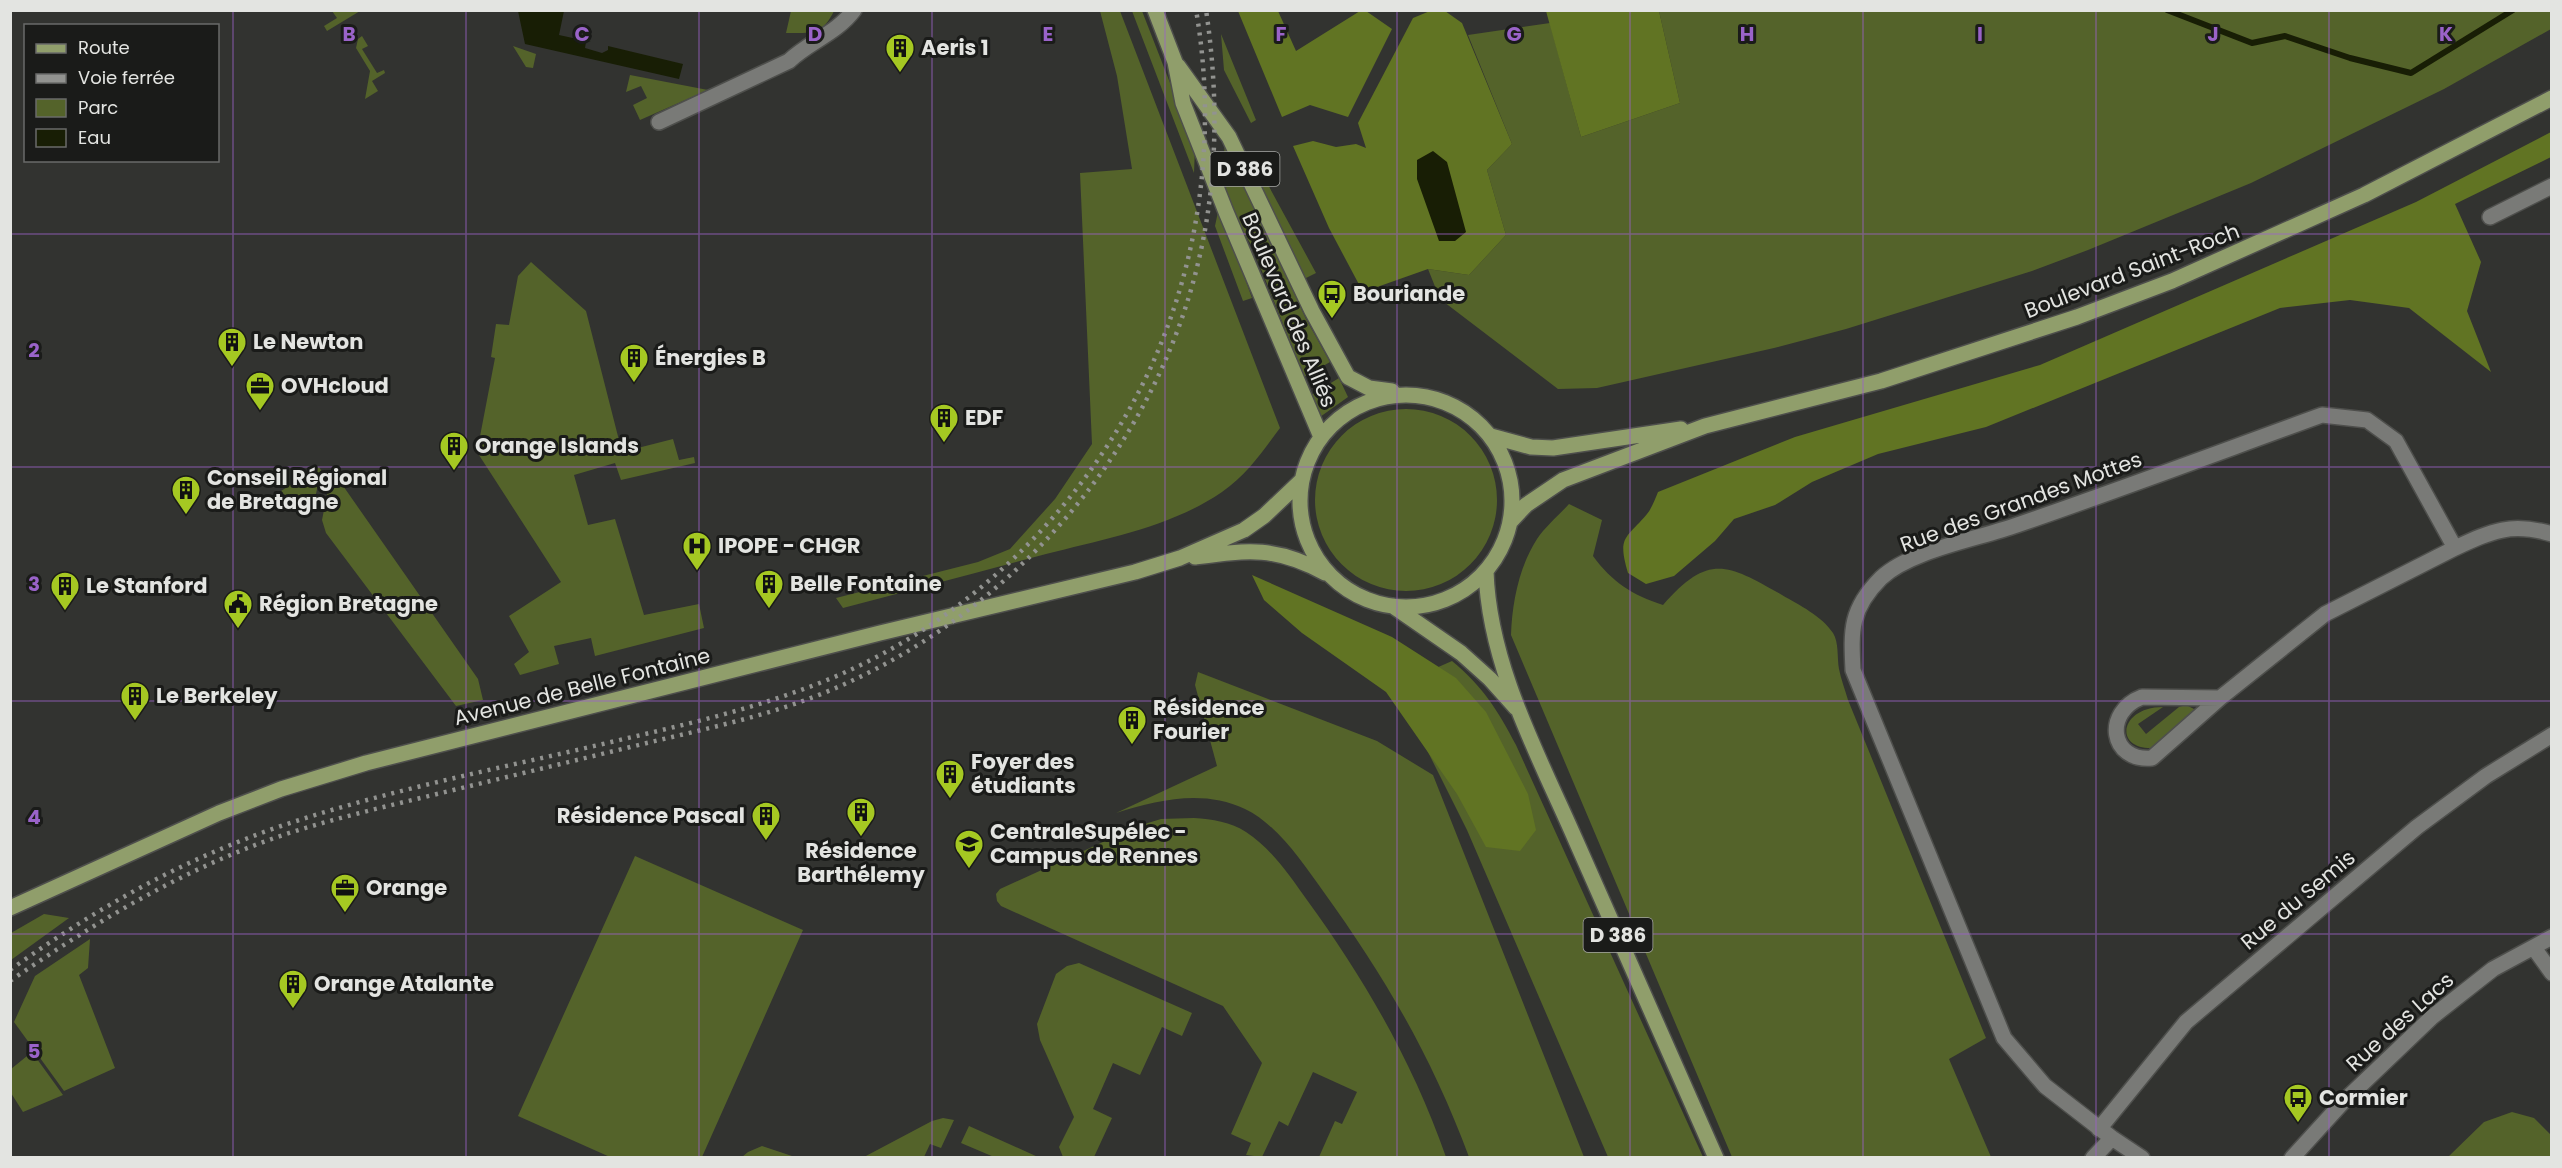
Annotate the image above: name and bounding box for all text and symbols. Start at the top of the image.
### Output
text: B [342,20,356,48]
text: C [574,20,590,48]
text: D [808,20,822,48]
text: E [1043,20,1053,48]
text: F [1276,20,1287,48]
text: G [1506,20,1522,48]
text: H [1740,20,1754,48]
text: I [1977,20,1983,48]
text: J [2207,20,2219,48]
text: K [2439,20,2453,48]
legend [24,24,219,162]
building icon: Aeris 1 [884,32,916,74]
place label: Aeris 1 [921,33,989,62]
text: Route [78,35,130,60]
text: Voie ferrée [78,65,175,90]
text: Parc [78,95,118,120]
text: Eau [78,125,111,150]
road number: D 386 [1210,152,1280,186]
street label: Boulevard des Alliés [1235,208,1344,412]
street label: Boulevard Saint-Roch [2020,216,2244,325]
bus stop icon: Bouriande [1316,278,1348,320]
place label: Bouriande [1353,279,1465,308]
building icon: Le Newton [216,326,248,368]
place label: Le Newton [253,327,363,356]
text: 2 [28,336,40,364]
building icon: Énergies B [618,342,650,384]
place label: Énergies B [655,343,766,372]
office icon: OVHcloud [244,370,276,412]
place label: OVHcloud [281,371,389,400]
building icon: EDF [928,402,960,444]
place label: EDF [965,403,1003,432]
building icon: Orange Islands [438,430,470,472]
place label: Orange Islands [475,431,639,460]
street label: Rue des Grandes Mottes [1896,444,2146,559]
place label: Conseil Régional de Bretagne [207,463,387,516]
building icon: Conseil Régional de Bretagne [170,474,202,516]
hospital icon: IPOPE - CHGR [681,530,713,572]
place label: IPOPE - CHGR [718,531,860,560]
building icon: Belle Fontaine [753,568,785,610]
place label: Belle Fontaine [790,569,942,598]
text: 3 [28,570,40,598]
building icon: Le Stanford [49,570,81,612]
place label: Le Stanford [86,571,207,600]
public building icon: Région Bretagne [222,588,254,630]
place label: Région Bretagne [259,589,438,618]
street label: Avenue de Belle Fontaine [451,641,713,732]
building icon: Le Berkeley [119,680,151,722]
place label: Le Berkeley [156,681,278,710]
place label: Résidence Fourier [1153,693,1265,746]
building icon: Résidence Fourier [1116,704,1148,746]
place label: Foyer des étudiants [971,747,1076,800]
building icon: Foyer des étudiants [934,758,966,800]
building icon: Résidence Barthélemy [845,796,877,838]
building icon: Résidence Pascal [750,800,782,842]
place label: Résidence Pascal [557,801,745,830]
text: 4 [27,803,41,831]
place label: CentraleSupélec - Campus de Rennes [990,817,1198,870]
school or university icon: CentraleSupélec - Campus de Rennes [953,828,985,870]
place label: Résidence Barthélemy [797,836,925,889]
street label: Rue du Semis [2234,843,2361,956]
office icon: Orange [329,872,361,914]
place label: Orange [366,873,447,902]
road number: D 386 [1584,918,1652,952]
street label: Rue des Lacs [2340,965,2460,1078]
building icon: Orange Atalante [277,968,309,1010]
place label: Orange Atalante [314,969,494,998]
text: 5 [28,1037,41,1065]
bus stop icon: Cormier [2282,1082,2314,1124]
place label: Cormier [2319,1083,2408,1112]

